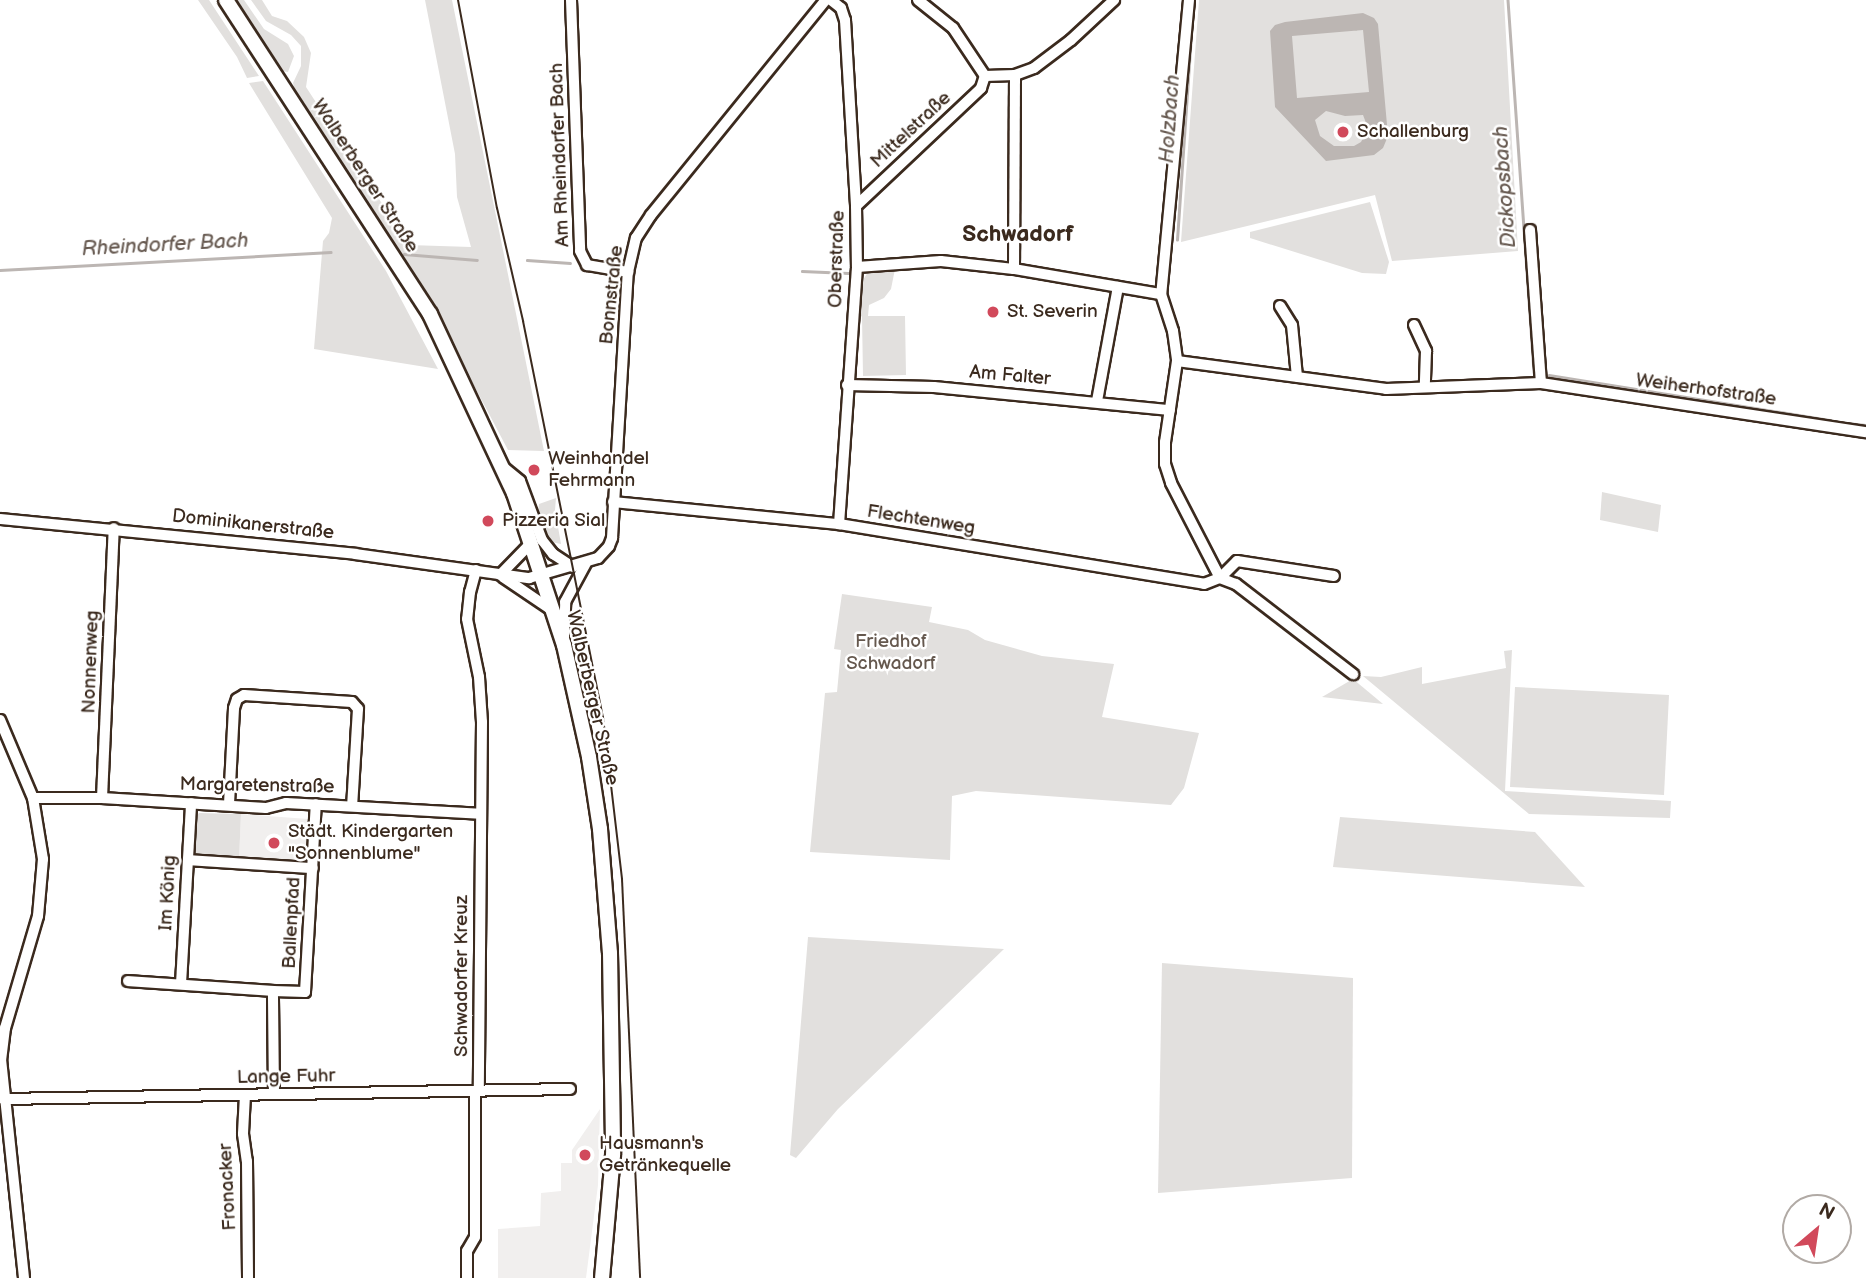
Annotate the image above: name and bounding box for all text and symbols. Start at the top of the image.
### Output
street label: Am Rheindorfer Bach [545,63,575,247]
water label: Holzbach [1154,74,1186,164]
street label: Mittelstraße [866,87,956,173]
street label: Walberberger Straße [307,95,423,257]
place label: Schallenburg [1357,121,1469,143]
marker: Schallenburg [1335,124,1351,140]
water label: Dickopsbach [1488,125,1522,249]
street label: Oberstraße [824,210,850,308]
district label: Schwadorf [962,220,1074,248]
water label: Rheindorfer Bach [81,228,249,262]
street label: Bonnstraße [595,244,629,346]
place label: St. Severin [1007,301,1098,323]
marker: St. Severin [985,304,1001,320]
street label: Am Falter [968,361,1052,391]
street label: Weiherhofstraße [1634,369,1778,411]
place label: Weinhandel Fehrmann [548,448,649,492]
marker: Weinhandel Fehrmann [526,462,542,478]
street label: Flechtenweg [865,500,977,540]
street label: Dominikanerstraße [171,505,335,545]
place label: Pizzeria Sial [502,510,606,532]
marker: Pizzeria Sial [480,513,496,529]
street label: Walberberger Straße [561,608,623,788]
street label: Nonnenweg [78,610,104,714]
park label: Friedhof Schwadorf [846,631,936,675]
street label: Margaretenstraße [179,773,335,799]
place label: Städt. Kindergarten "Sonnenblume" [288,821,453,865]
marker: Städt. Kindergarten "Sonnenblume" [266,835,282,851]
street label: Im König [155,855,181,931]
street label: Ballenpfad [278,877,306,969]
street label: Schwadorfer Kreuz [451,895,473,1057]
street label: Lange Fuhr [237,1065,335,1089]
place label: Hausmann's Getränkequelle [599,1133,731,1177]
street label: Fronacker [214,1143,242,1231]
marker: Hausmann's Getränkequelle [577,1147,593,1163]
north arrow [1782,1194,1852,1264]
text: N [1815,1198,1838,1225]

